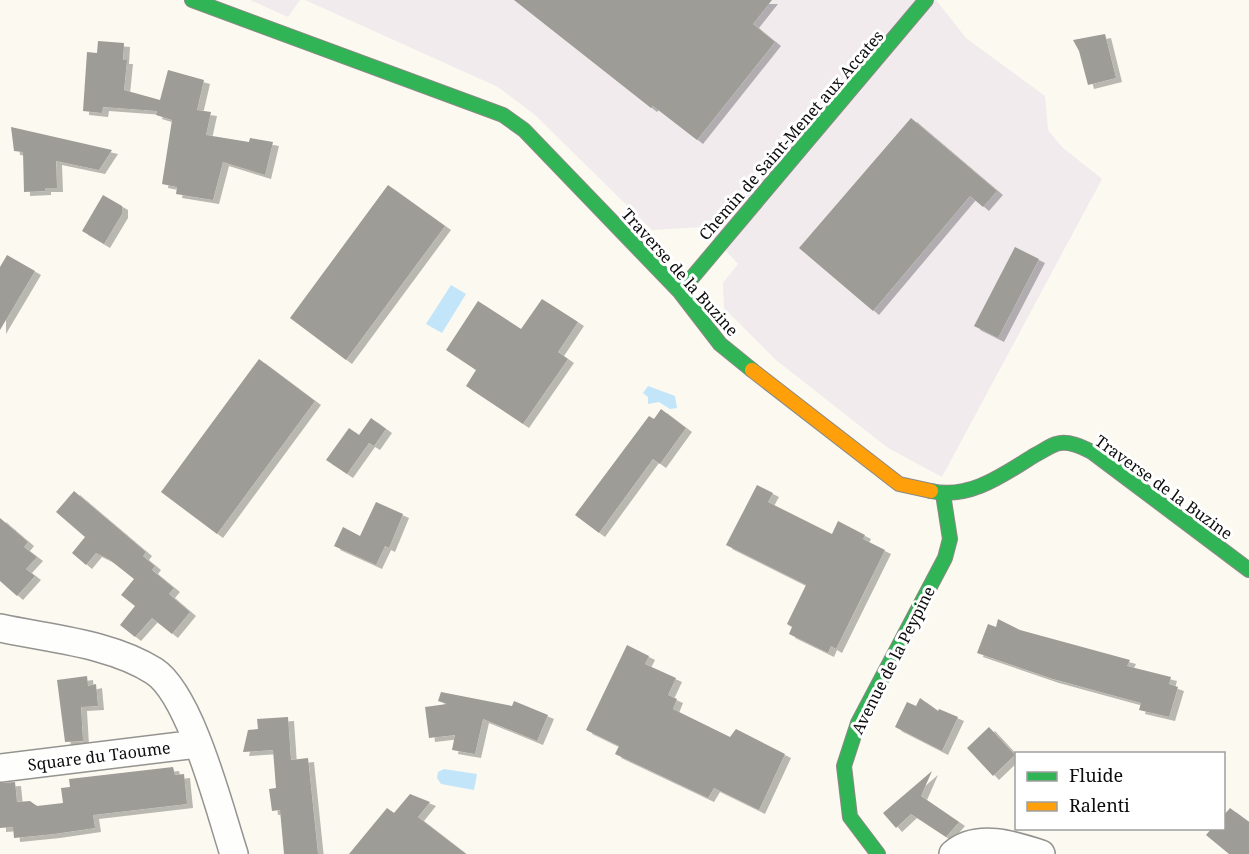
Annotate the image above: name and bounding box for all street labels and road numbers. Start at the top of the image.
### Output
street label: Chemin de Saint-Menet aux Accates [694,25,888,245]
street label: Traverse de la Buzine [617,203,743,341]
street label: Traverse de la Buzine [1091,430,1237,544]
street label: Avenue de la Peypine [846,582,940,738]
street label: Square du Taoume [26,736,172,776]

